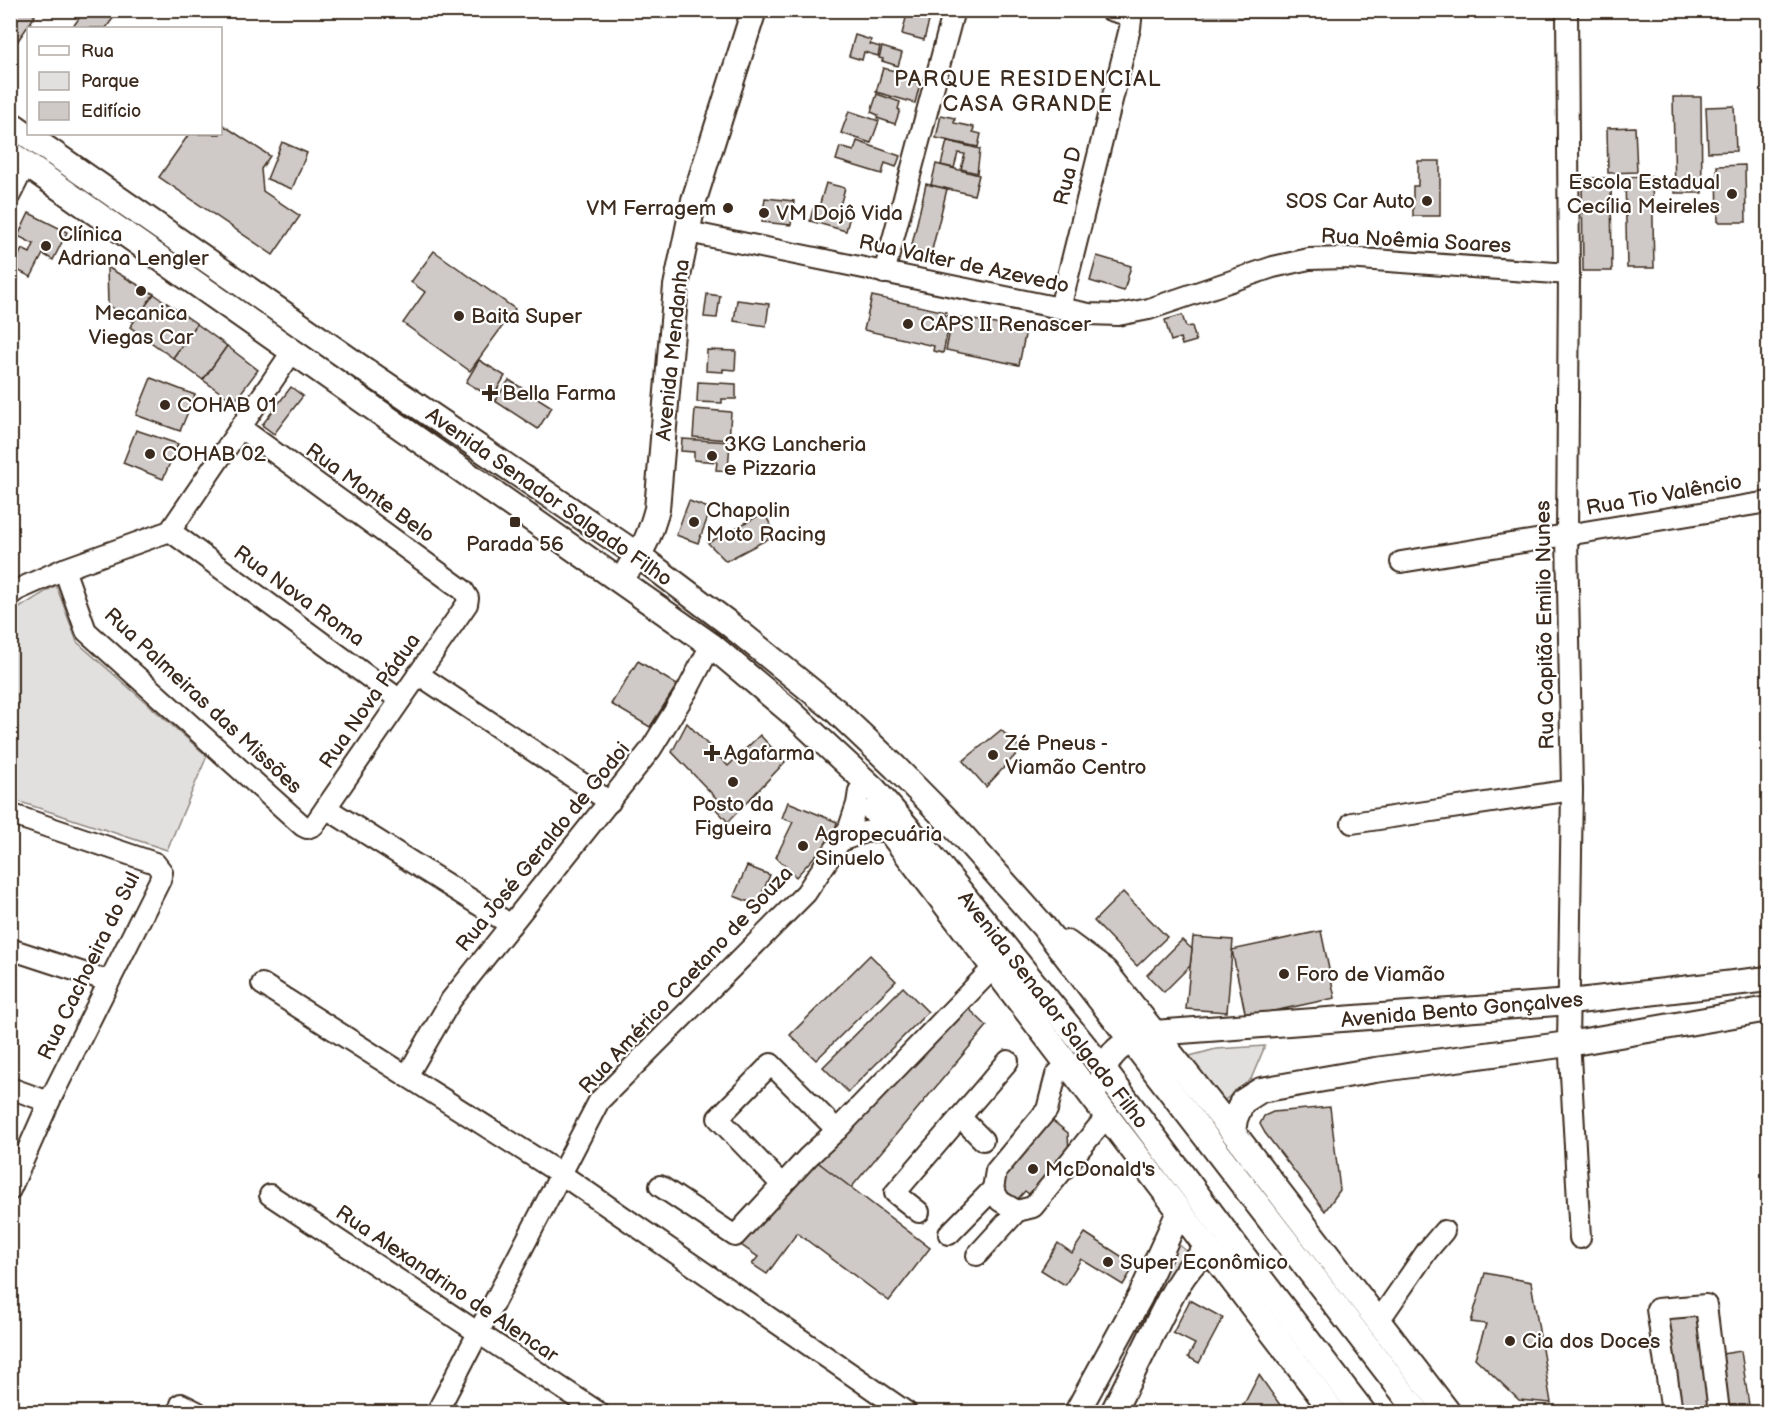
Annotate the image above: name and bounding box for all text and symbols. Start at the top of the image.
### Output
legend [27,27,222,135]
text: Rua [81,41,114,62]
district label: PARQUE RESIDENCIAL CASA GRANDE [894,66,1162,118]
text: Parque [81,71,139,92]
text: Edifício [81,101,141,122]
street label: Rua D [1049,144,1087,208]
place label: Escola Estadual Cecília Meireles [1567,170,1720,219]
marker: Escola Estadual Cecília Meireles [1725,187,1739,201]
place label: SOS Car Auto [1286,189,1415,214]
marker: SOS Car Auto [1420,194,1434,208]
place label: VM Ferragem [586,196,716,221]
marker: VM Ferragem [721,201,735,215]
place label: VM Dojô Vida [776,201,903,226]
marker: VM Dojô Vida [757,206,771,220]
place label: Clínica Adriana Lengler [58,222,209,271]
street label: Rua Noêmia Soares [1320,224,1512,258]
street label: Rua Valter de Azevedo [857,229,1071,299]
marker: Clínica Adriana Lengler [39,239,53,253]
street label: Avenida Mendanha [651,258,695,442]
marker: Mecanica Viegas Car [134,284,148,298]
place label: Mecanica Viegas Car [89,301,194,350]
place label: Baita Super [471,304,582,329]
marker: Baita Super [452,309,466,323]
place label: CAPS II Renascer [920,312,1091,337]
marker: CAPS II Renascer [901,317,915,331]
place label: Bella Farma [502,381,616,406]
marker: Bella Farma [483,386,497,400]
place label: COHAB 01 [177,393,277,418]
marker: COHAB 01 [158,398,172,412]
street label: Avenida Senador Salgado Filho [421,402,677,592]
place label: 3KG Lancheria e Pizzaria [724,432,866,481]
street label: Rua Monte Belo [301,438,439,548]
place label: COHAB 02 [162,442,267,467]
marker: COHAB 02 [143,447,157,461]
marker: 3KG Lancheria e Pizzaria [705,449,719,463]
street label: Rua Tio Valêncio [1584,469,1744,521]
place label: Chapolin Moto Racing [706,498,826,547]
street label: Rua Capitão Emilio Nunes [1530,500,1560,750]
marker: Parada 56 [508,515,522,529]
marker: Chapolin Moto Racing [687,515,701,529]
place label: Parada 56 [466,532,564,557]
street label: Rua Nova Roma [229,540,369,652]
street label: Rua Palmeiras das Missões [99,603,307,799]
street label: Rua Nova Pádua [314,629,426,773]
place label: Zé Pneus - Viamão Centro [1004,731,1147,780]
street label: Rua José Geraldo de Godoi [451,737,635,957]
place label: Agafarma [724,741,815,766]
marker: Agafarma [705,746,719,760]
marker: Zé Pneus - Viamão Centro [986,748,1000,762]
marker: Posto da Figueira [726,775,740,789]
place label: Posto da Figueira [692,792,774,841]
place label: Agropecuária Sinuelo [815,822,942,871]
marker: Agropecuária Sinuelo [796,839,810,853]
street label: Rua Américo Caetano de Souza [574,861,798,1099]
street label: Rua Cachoeira do Sul [33,868,145,1064]
street label: Avenida Senador Salgado Filho [952,886,1154,1134]
place label: Foro de Viamão [1296,962,1445,987]
marker: Foro de Viamão [1277,967,1291,981]
street label: Avenida Bento Gonçalves [1340,987,1584,1033]
place label: McDonald's [1045,1157,1155,1182]
marker: McDonald's [1026,1162,1040,1176]
street label: Rua Alexandrino de Alencar [331,1200,563,1368]
place label: Super Econômico [1120,1250,1288,1275]
marker: Super Econômico [1101,1255,1115,1269]
place label: Cia dos Doces [1522,1329,1660,1354]
marker: Cia dos Doces [1503,1334,1517,1348]

